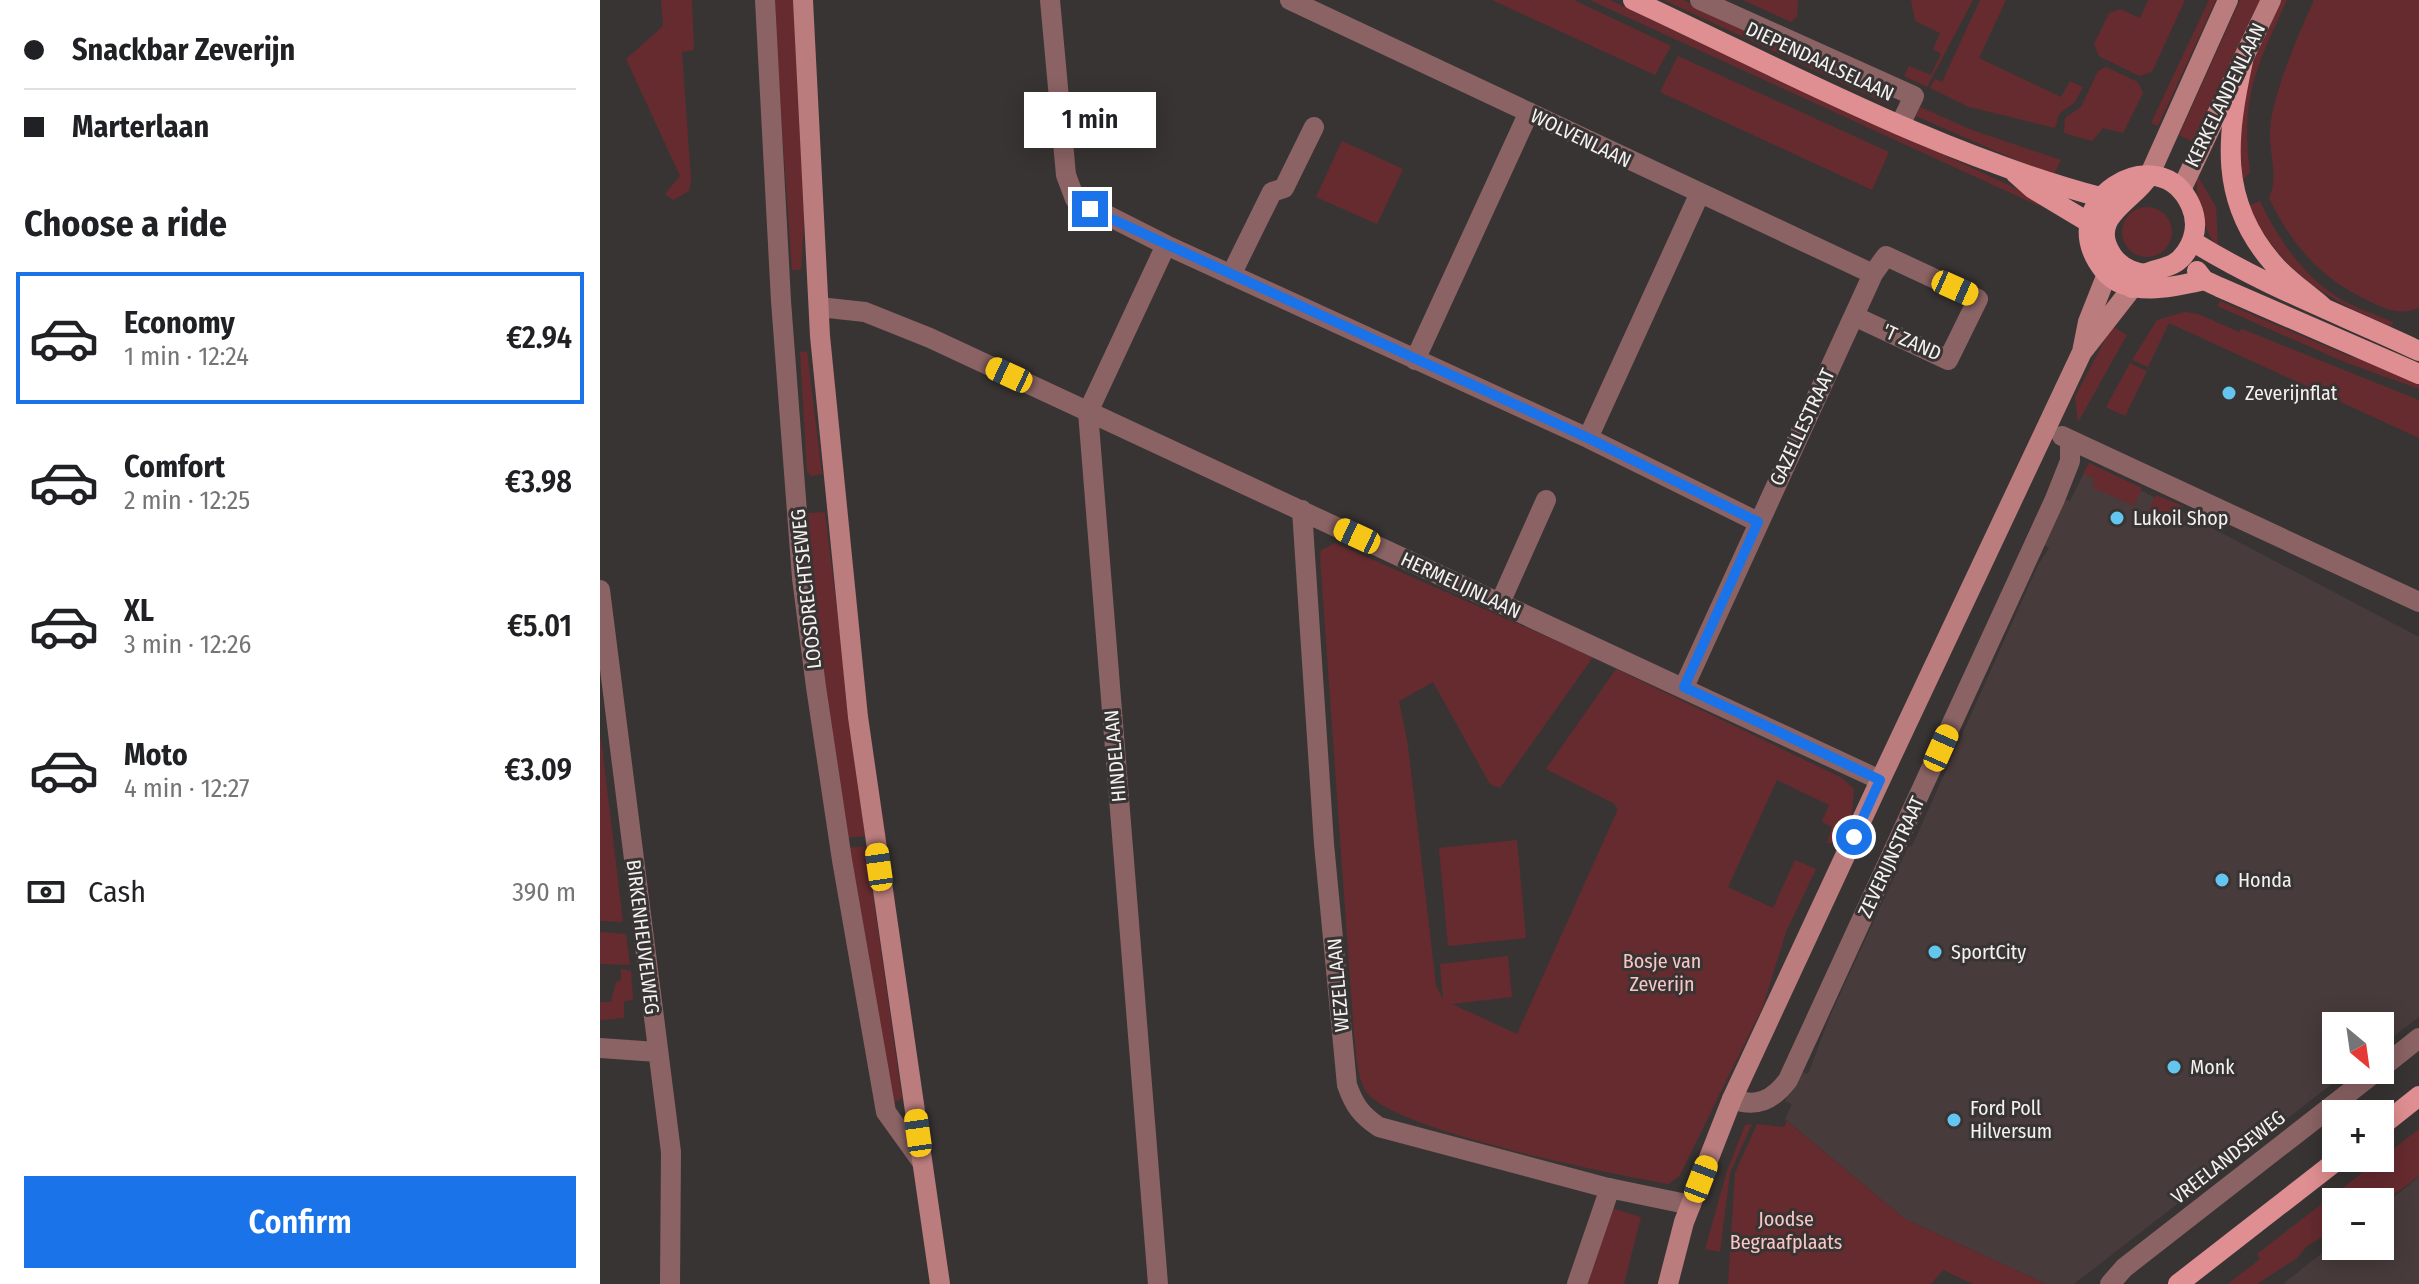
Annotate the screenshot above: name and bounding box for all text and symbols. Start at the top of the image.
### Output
street label: DIEPENDAALSELAAN [1742,16,1898,106]
street label: KERKELANDENLAAN [2180,19,2270,171]
text: Snackbar Zeverijn [72,32,295,68]
callout: 1 min [1024,93,1156,149]
street label: WOLVENLAAN [1527,103,1635,173]
text: 1 min [1062,104,1118,135]
text: Marterlaan [72,109,209,145]
route end [1072,191,1108,227]
text: Choose a ride [24,202,227,246]
car [1928,267,1982,309]
icon: car [28,302,100,374]
text: Economy [124,305,235,341]
street label: 'T ZAND [1879,318,1945,366]
text: €2.94 [506,320,572,356]
text: 1 min · 12:24 [124,341,249,372]
car [982,354,1036,396]
street label: GAZELLESTRAAT [1764,364,1840,489]
place label: Zeverijnflat [2245,381,2338,405]
marker: Zeverijnflat [2220,384,2238,402]
icon: car [28,446,100,518]
text: Comfort [124,449,225,485]
text: €3.98 [505,464,572,500]
text: 2 min · 12:25 [124,485,250,516]
place label: Lukoil Shop [2133,506,2228,530]
street label: LOOSDRECHTSEWEG [786,508,826,670]
marker: Lukoil Shop [2108,509,2126,527]
car [1330,515,1384,557]
street label: HERMELIJNLAAN [1397,547,1525,623]
icon: car [28,590,100,662]
text: XL [124,593,154,629]
text: €5.01 [507,608,572,644]
text: 3 min · 12:26 [124,629,251,660]
street label: HINDELAAN [1099,709,1131,803]
car [1920,721,1962,775]
icon: car [28,734,100,806]
text: Moto [124,737,188,773]
text: €3.09 [504,752,572,788]
text: 4 min · 12:27 [124,773,250,804]
street label: ZEVERIJNSTRAAT [1852,792,1930,921]
route start [1836,819,1872,855]
car [864,842,894,892]
street label: BIRKENHEUVELWEG [622,858,664,1016]
place label: Honda [2238,868,2292,892]
icon: cash [24,870,68,914]
marker: Honda [2213,871,2231,889]
text: Cash [88,874,146,910]
text: 390 m [512,877,576,908]
street label: WEZELLAAN [1322,937,1354,1033]
place label: SportCity [1951,940,2026,964]
marker: SportCity [1926,943,1944,961]
park label: Bosje van Zeverijn [1623,949,1701,996]
north arrow [2322,1012,2394,1084]
map controls [2322,1012,2394,1260]
place label: Monk [2190,1055,2235,1079]
marker: Monk [2165,1058,2183,1076]
place label: Ford Poll Hilversum [1970,1096,2052,1143]
button: + [2322,1100,2394,1172]
street label: VREELANDSEWEG [2166,1105,2290,1209]
car [903,1108,933,1158]
marker: Ford Poll Hilversum [1945,1111,1963,1129]
car [1681,1152,1721,1206]
button: Confirm [24,1176,576,1268]
button: − [2322,1188,2394,1260]
park label: Joodse Begraafplaats [1730,1207,1842,1254]

